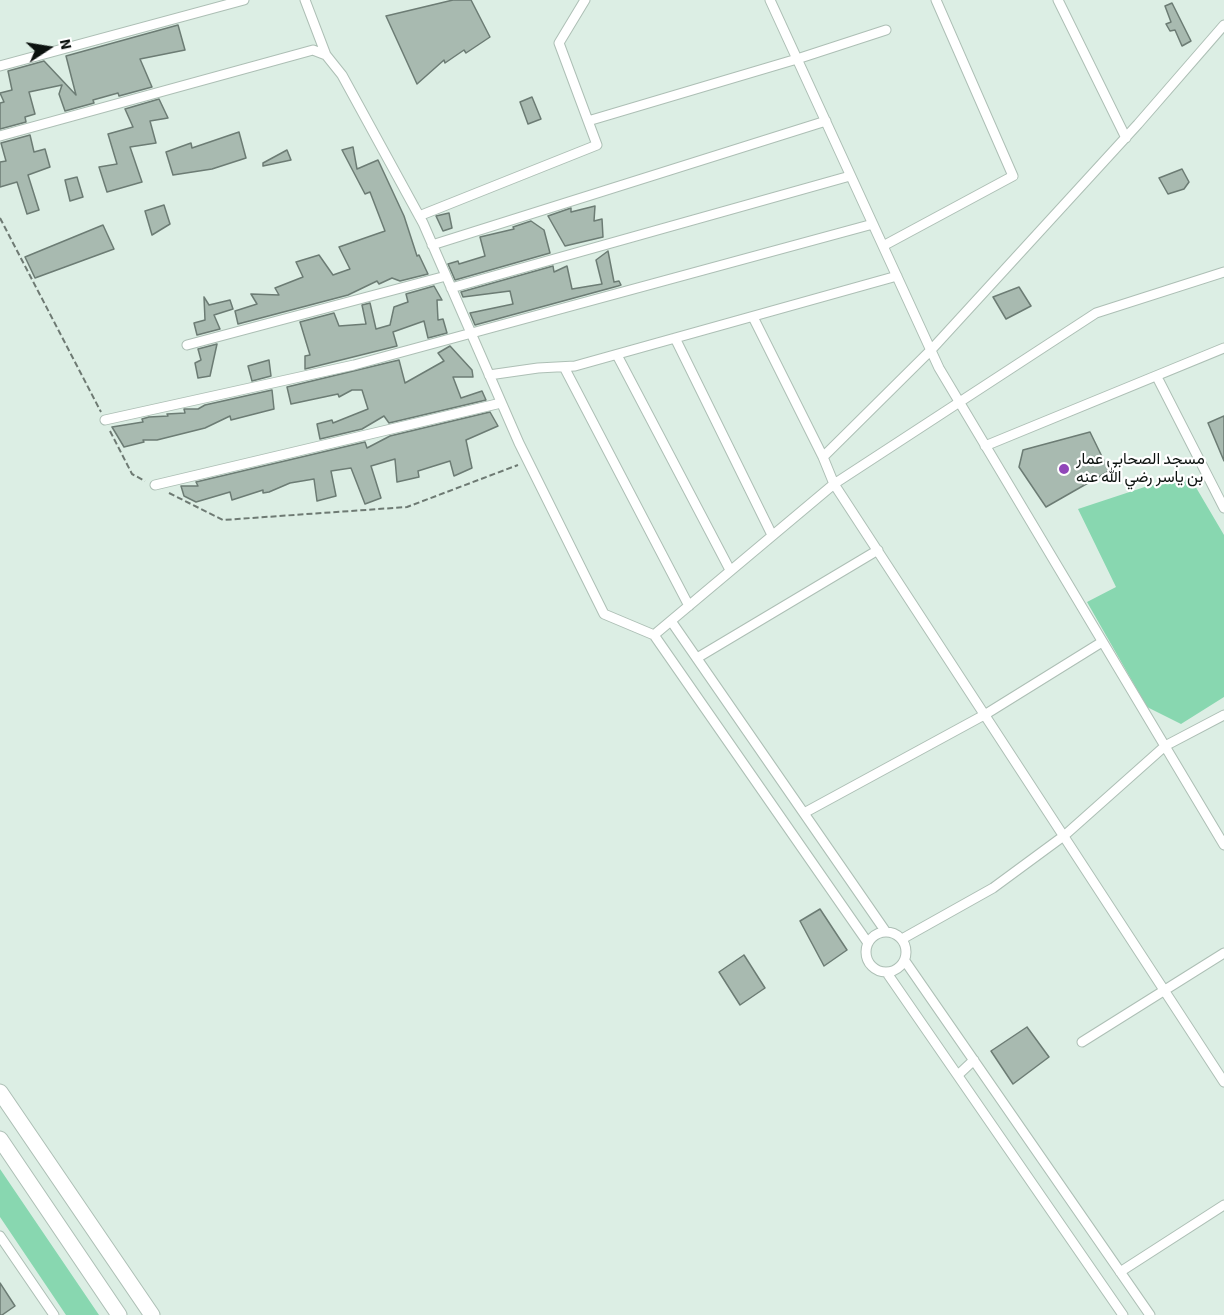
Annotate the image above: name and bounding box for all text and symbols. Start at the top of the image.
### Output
north arrow [18,18,78,78]
text: N [54,37,77,52]
place label: مسجد الصحابي عمار بن ياسر رضي الله عنه [1076,450,1205,488]
marker: مسجد الصحابي عمار بن ياسر رضي الله عنه [1057,462,1071,476]

